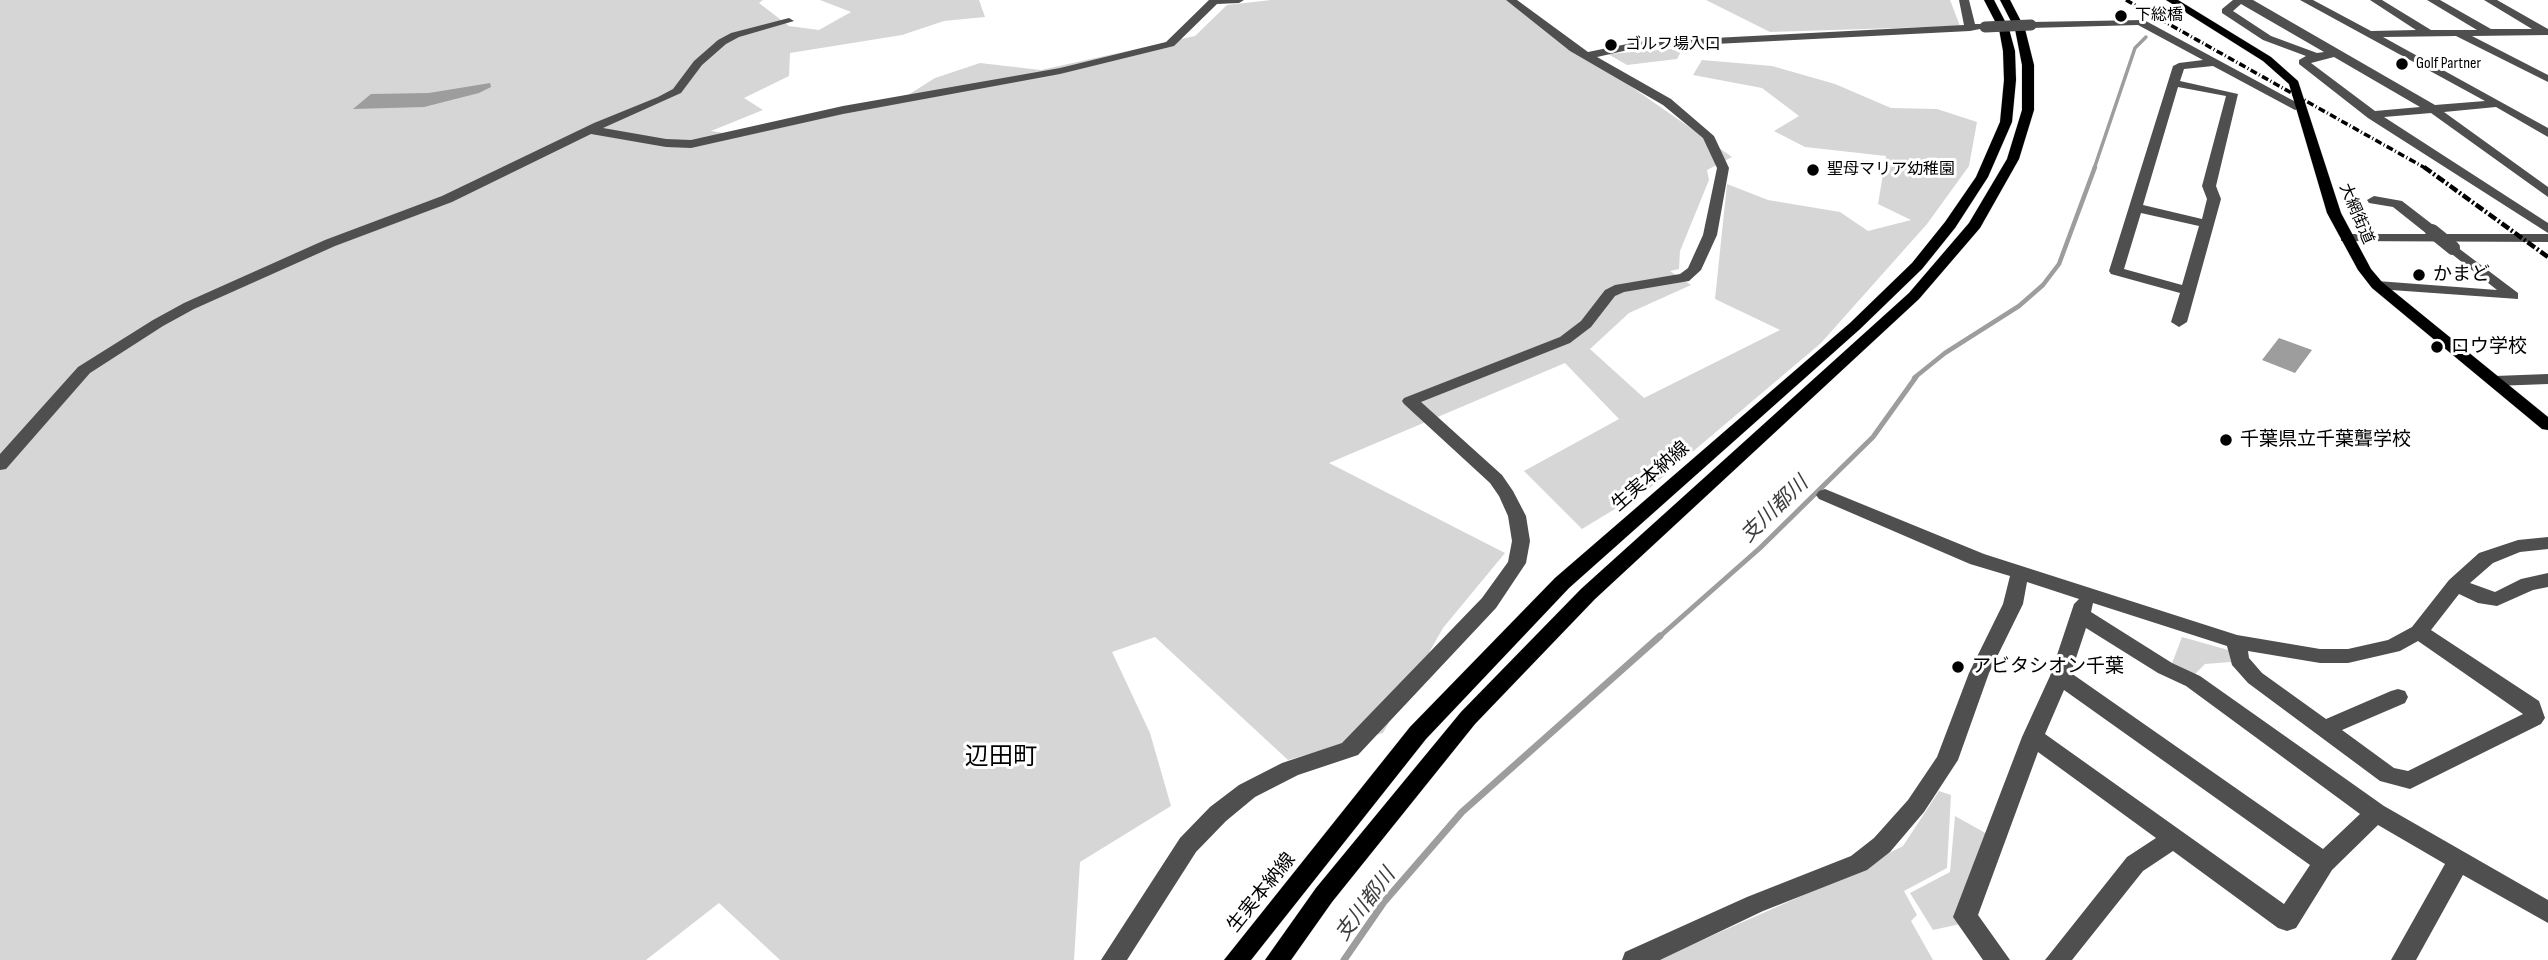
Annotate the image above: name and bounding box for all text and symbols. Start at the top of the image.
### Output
place label: 下総橋 [2135,6,2183,26]
marker: 下総橋 [2113,8,2129,24]
place label: ゴルフ場入口 [1625,35,1721,55]
marker: ゴルフ場入口 [1603,37,1619,53]
place label: Golf Partner [2416,54,2481,74]
marker: Golf Partner [2394,56,2410,72]
place label: 聖母マリア幼稚園 [1827,160,1955,180]
marker: 聖母マリア幼稚園 [1805,162,1821,178]
street label: 大網街道 [2335,181,2377,247]
place label: かまど [2433,264,2490,286]
marker: かまど [2411,267,2427,283]
place label: ロウ学校 [2451,336,2527,358]
marker: ロウ学校 [2429,339,2445,355]
place label: 千葉県立千葉聾学校 [2240,429,2411,451]
marker: 千葉県立千葉聾学校 [2218,432,2234,448]
street label: 生実本納線 [1608,437,1694,517]
water label: 支川都川 [1736,472,1814,548]
place label: アビタシオン千葉 [1972,656,2124,678]
marker: アビタシオン千葉 [1950,659,1966,675]
district label: 辺田町 [965,744,1037,772]
street label: 生実本納線 [1223,849,1301,937]
water label: 支川都川 [1331,864,1401,946]

